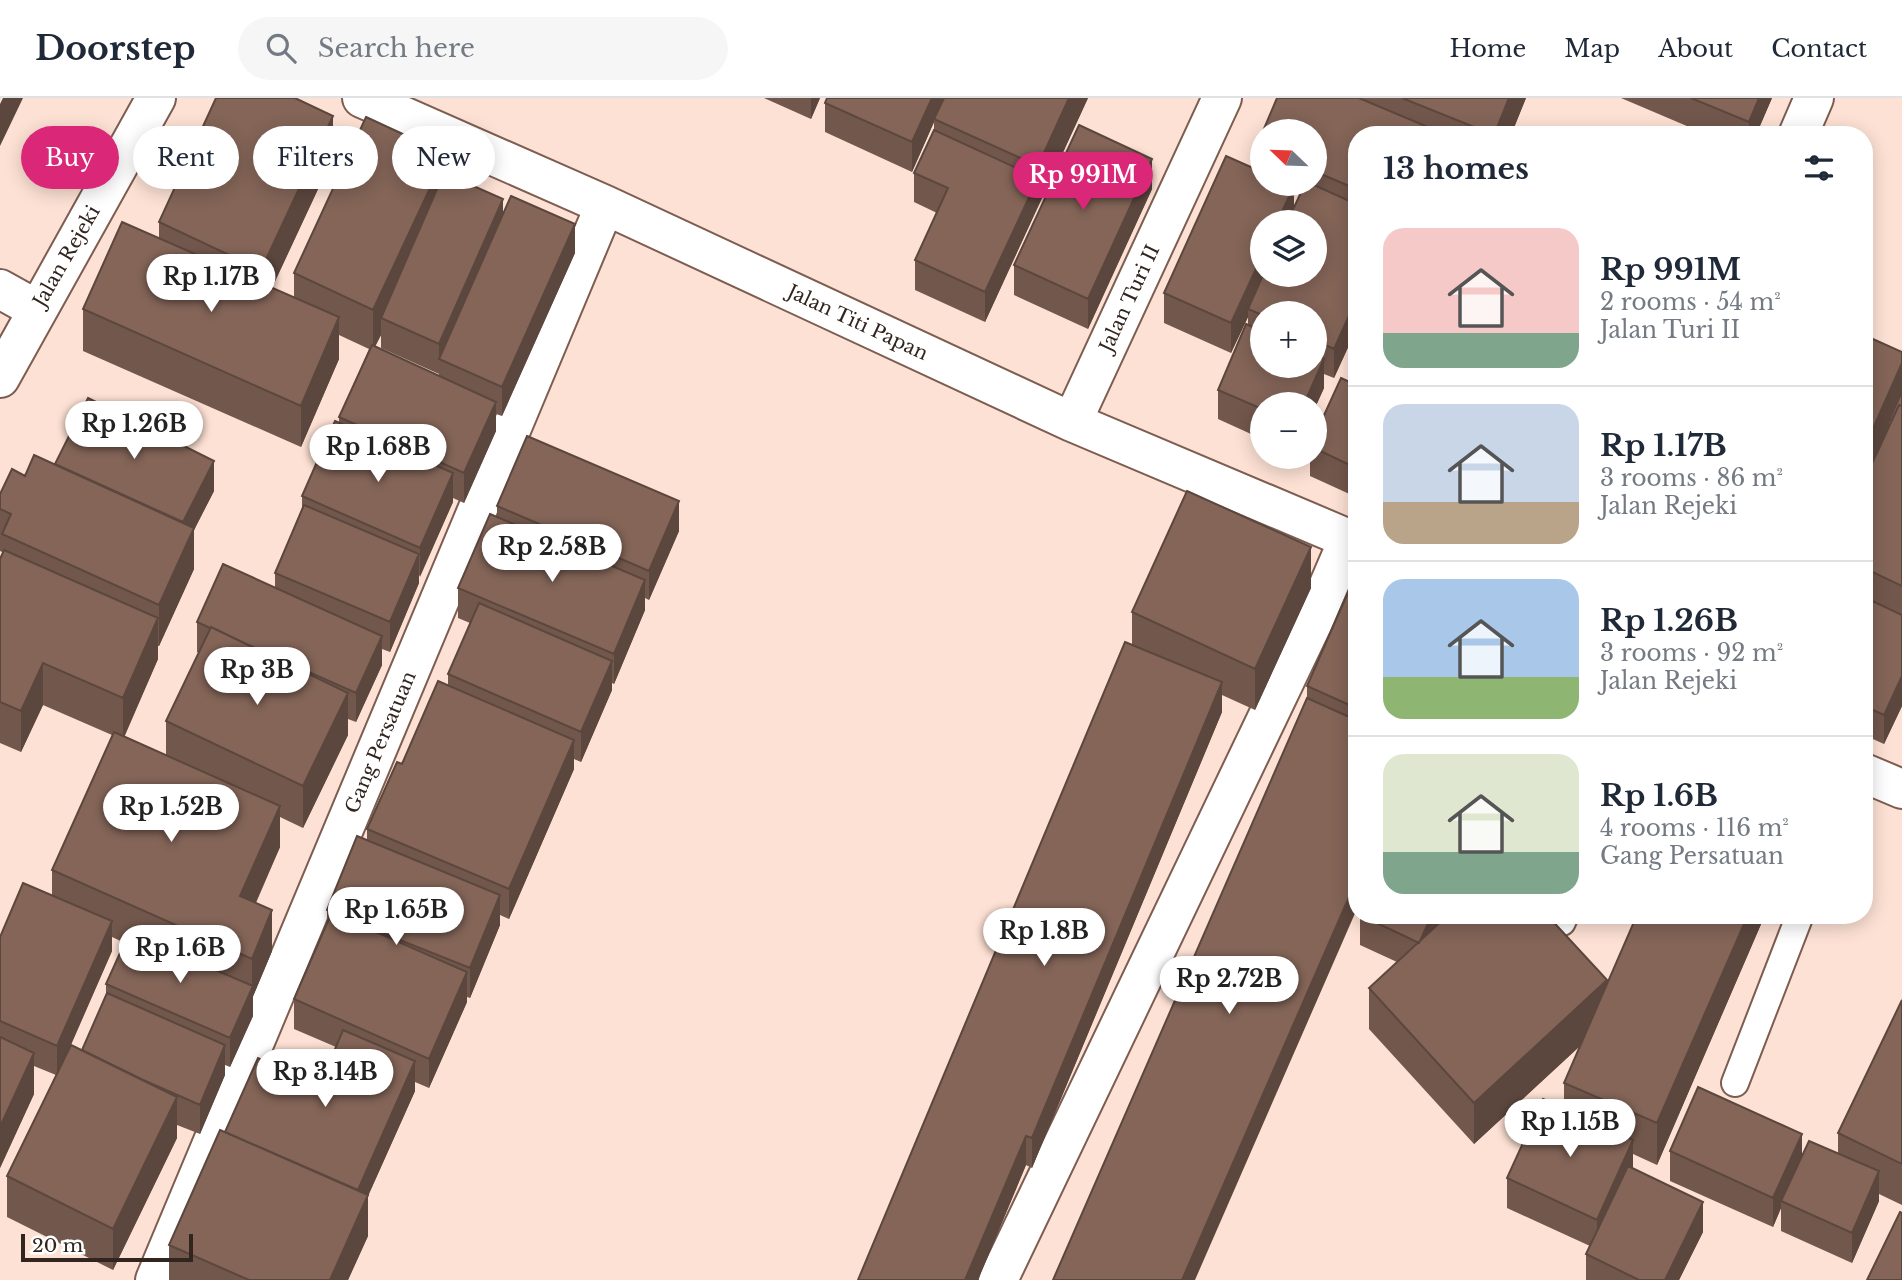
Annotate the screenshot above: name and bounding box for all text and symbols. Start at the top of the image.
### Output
search box [238,17,728,80]
text: Doorstep [35,28,196,69]
icon: search [262,29,300,67]
text: Search here [318,32,475,64]
text: Home [1450,34,1526,63]
text: Map [1564,34,1620,63]
text: About [1658,34,1733,63]
text: Contact [1771,34,1867,63]
north arrow [1250,119,1326,196]
map controls [1250,119,1327,469]
chip: Buy [21,126,119,189]
chip: Rent [133,126,239,189]
chip: Filters [253,126,378,189]
chip: New [392,126,495,189]
icon: filters [1800,149,1838,187]
text: 13 homes [1383,150,1529,187]
pin: Rp 991M [1018,152,1148,212]
text: Rp 991M [1029,161,1137,189]
street label: Jalan Rejeki [27,201,105,314]
button: layers [1250,210,1327,287]
street label: Jalan Turi II [1093,241,1164,358]
text: Rp 991M [1600,251,1741,288]
pin: Rp 1.17B [139,254,283,314]
icon: home [1439,256,1523,340]
text: Rp 1.17B [162,263,260,291]
street label: Jalan Titi Papan [781,279,932,365]
text: 2 rooms · 54 m² [1600,288,1781,316]
button: + [1250,301,1327,378]
text: Jalan Turi II [1600,316,1740,344]
button: − [1250,392,1327,469]
pin: Rp 1.26B [62,402,206,461]
text: Rp 1.26B [81,410,187,438]
pin: Rp 1.68B [306,424,450,484]
text: Rp 1.17B [1600,427,1727,464]
icon: home [1439,432,1523,516]
text: Rp 1.68B [325,433,431,461]
text: 3 rooms · 86 m² [1600,464,1783,492]
text: Jalan Rejeki [1600,492,1737,520]
pin: Rp 2.58B [480,524,624,584]
text: Rp 2.58B [498,533,606,561]
text: Rp 1.26B [1600,602,1738,639]
icon: home [1439,607,1523,691]
text: 3 rooms · 92 m² [1600,639,1783,667]
pin: Rp 3B [208,648,306,707]
text: Rp 3B [220,656,294,684]
text: Jalan Rejeki [1600,667,1737,695]
street label: Gang Persatuan [340,668,421,817]
text: Rp 1.6B [1600,777,1718,814]
icon: home [1439,782,1523,866]
pin: Rp 1.52B [99,784,243,844]
text: Rp 1.52B [119,793,223,821]
text: 4 rooms · 116 m² [1600,814,1789,842]
text: Gang Persatuan [1600,842,1784,870]
pin: Rp 1.65B [324,888,468,947]
text: Rp 1.65B [344,896,448,924]
pin: Rp 1.8B [979,908,1109,968]
text: Rp 1.8B [999,917,1089,945]
pin: Rp 1.6B [115,926,245,985]
text: Rp 1.6B [135,934,225,962]
pin: Rp 2.72B [1157,956,1301,1016]
text: Rp 2.72B [1176,965,1282,993]
pin: Rp 3.14B [253,1049,397,1109]
text: Rp 3.14B [272,1058,378,1086]
pin: Rp 1.15B [1498,1100,1642,1159]
text: Rp 1.15B [1521,1108,1619,1136]
scale bar [21,1231,192,1263]
text: 20 m [32,1234,83,1257]

